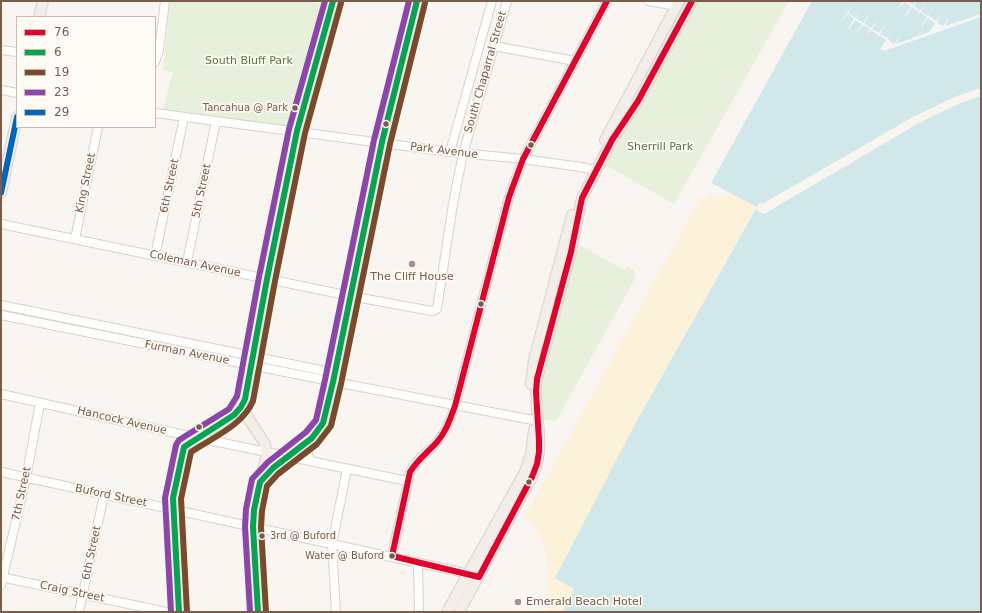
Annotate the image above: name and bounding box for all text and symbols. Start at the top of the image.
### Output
street label: South Chaparral Street [462,10,510,134]
legend [16,16,156,128]
text: 76 [54,25,69,39]
text: 6 [54,45,62,59]
park label: South Bluff Park [205,54,293,68]
text: 19 [54,65,69,79]
text: 23 [54,85,69,99]
place label: Tancahua @ Park [203,102,288,114]
marker: Tancahua @ Park [290,103,300,113]
text: 29 [54,105,69,119]
unlabelled marker [381,119,391,129]
street label: Park Avenue [409,140,479,162]
unlabelled marker [526,140,536,150]
park label: Sherrill Park [627,140,693,154]
street label: King Street [73,152,99,214]
street label: 6th Street [158,158,182,214]
street label: 5th Street [190,163,214,219]
street label: Coleman Avenue [148,248,242,280]
marker: The Cliff House [407,259,417,269]
place label: The Cliff House [370,270,454,284]
unlabelled marker [476,299,486,309]
street label: Furman Avenue [144,338,230,368]
street label: Hancock Avenue [76,404,168,438]
unlabelled marker [194,422,204,432]
street label: 7th Street [10,466,34,522]
unlabelled marker [524,477,534,487]
street label: Buford Street [74,482,148,510]
street label: 6th Street [80,525,104,581]
place label: 3rd @ Buford [270,530,336,542]
marker: 3rd @ Buford [257,531,267,541]
place label: Water @ Buford [305,550,384,562]
marker: Water @ Buford [387,551,397,561]
street label: Craig Street [38,579,106,605]
place label: Emerald Beach Hotel [526,595,642,609]
marker: Emerald Beach Hotel [513,597,523,607]

